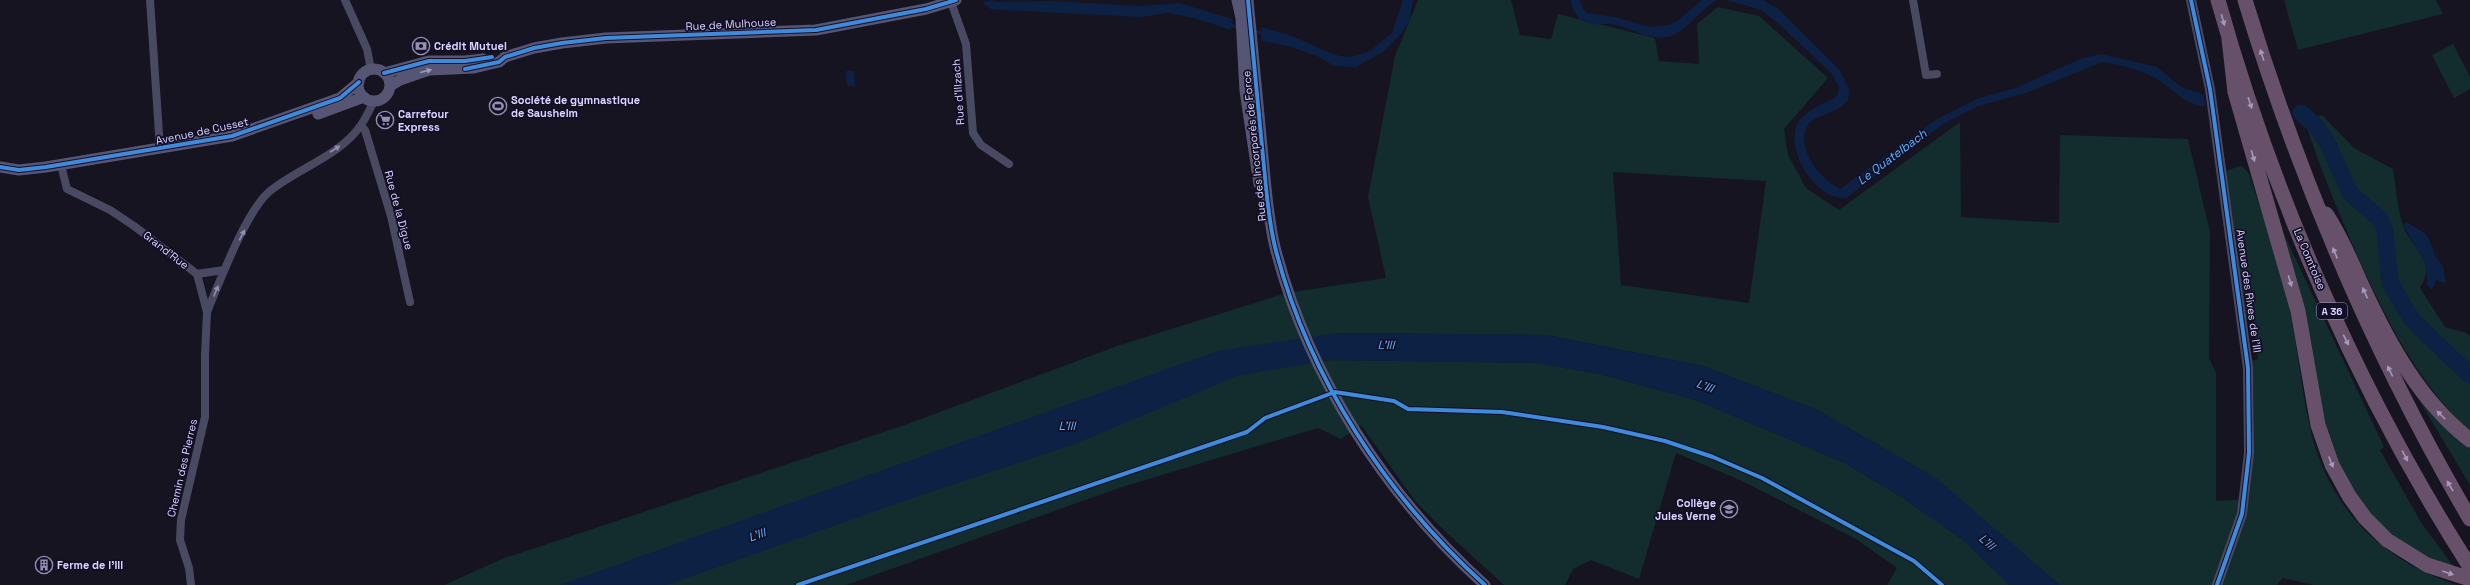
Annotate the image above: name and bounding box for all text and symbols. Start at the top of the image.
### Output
one-way arrow [2221,13,2227,26]
street label: Rue de Mulhouse [685,15,777,33]
bank icon: Crédit Mutuel [411,36,431,56]
place label: Crédit Mutuel [434,39,507,53]
one-way arrow [2259,49,2265,61]
street label: Rue d'Illzach [949,59,967,125]
one-way arrow [420,68,432,74]
street label: Rue des Incorporés de Force [1239,70,1269,222]
place label: Société de gymnastique de Sausheim [511,93,640,120]
sports icon: Société de gymnastique de Sausheim [488,96,508,116]
one-way arrow [2247,97,2253,109]
place label: Carrefour Express [398,107,449,134]
supermarket icon: Carrefour Express [375,110,395,130]
street label: Avenue de Cusset [154,114,250,148]
water label: Le Quatelbach [1854,125,1930,188]
one-way arrow [329,145,340,153]
one-way arrow [2250,151,2256,163]
street label: Rue de la Digue [382,169,416,251]
street label: La Comtoise [2291,226,2329,292]
street label: Grand'Rue [140,228,192,272]
street label: Avenue des Rives de l'Ill [2233,228,2265,354]
one-way arrow [238,229,245,241]
one-way arrow [2332,247,2338,258]
one-way arrow [2287,275,2293,287]
one-way arrow [213,284,219,296]
one-way arrow [2362,287,2368,298]
road number: A 36 [2317,303,2347,319]
one-way arrow [2343,334,2349,346]
water label: L'Ill [1377,337,1397,353]
one-way arrow [2386,365,2393,377]
water label: L'Ill [1694,376,1718,397]
one-way arrow [2436,410,2446,419]
street label: Chemin des Pierres [164,417,200,519]
water label: L'Ill [1058,418,1078,434]
one-way arrow [2402,450,2408,462]
one-way arrow [2328,456,2334,468]
one-way arrow [2447,480,2454,492]
place label: Collège Jules Verne [1655,496,1716,523]
school or university icon: Collège Jules Verne [1719,499,1739,519]
water label: L'Ill [746,524,770,545]
water label: L'Ill [1975,530,2000,555]
building icon: Ferme de l'Ill [34,555,54,575]
place label: Ferme de l'Ill [57,558,123,572]
one-way arrow [2443,570,2455,576]

